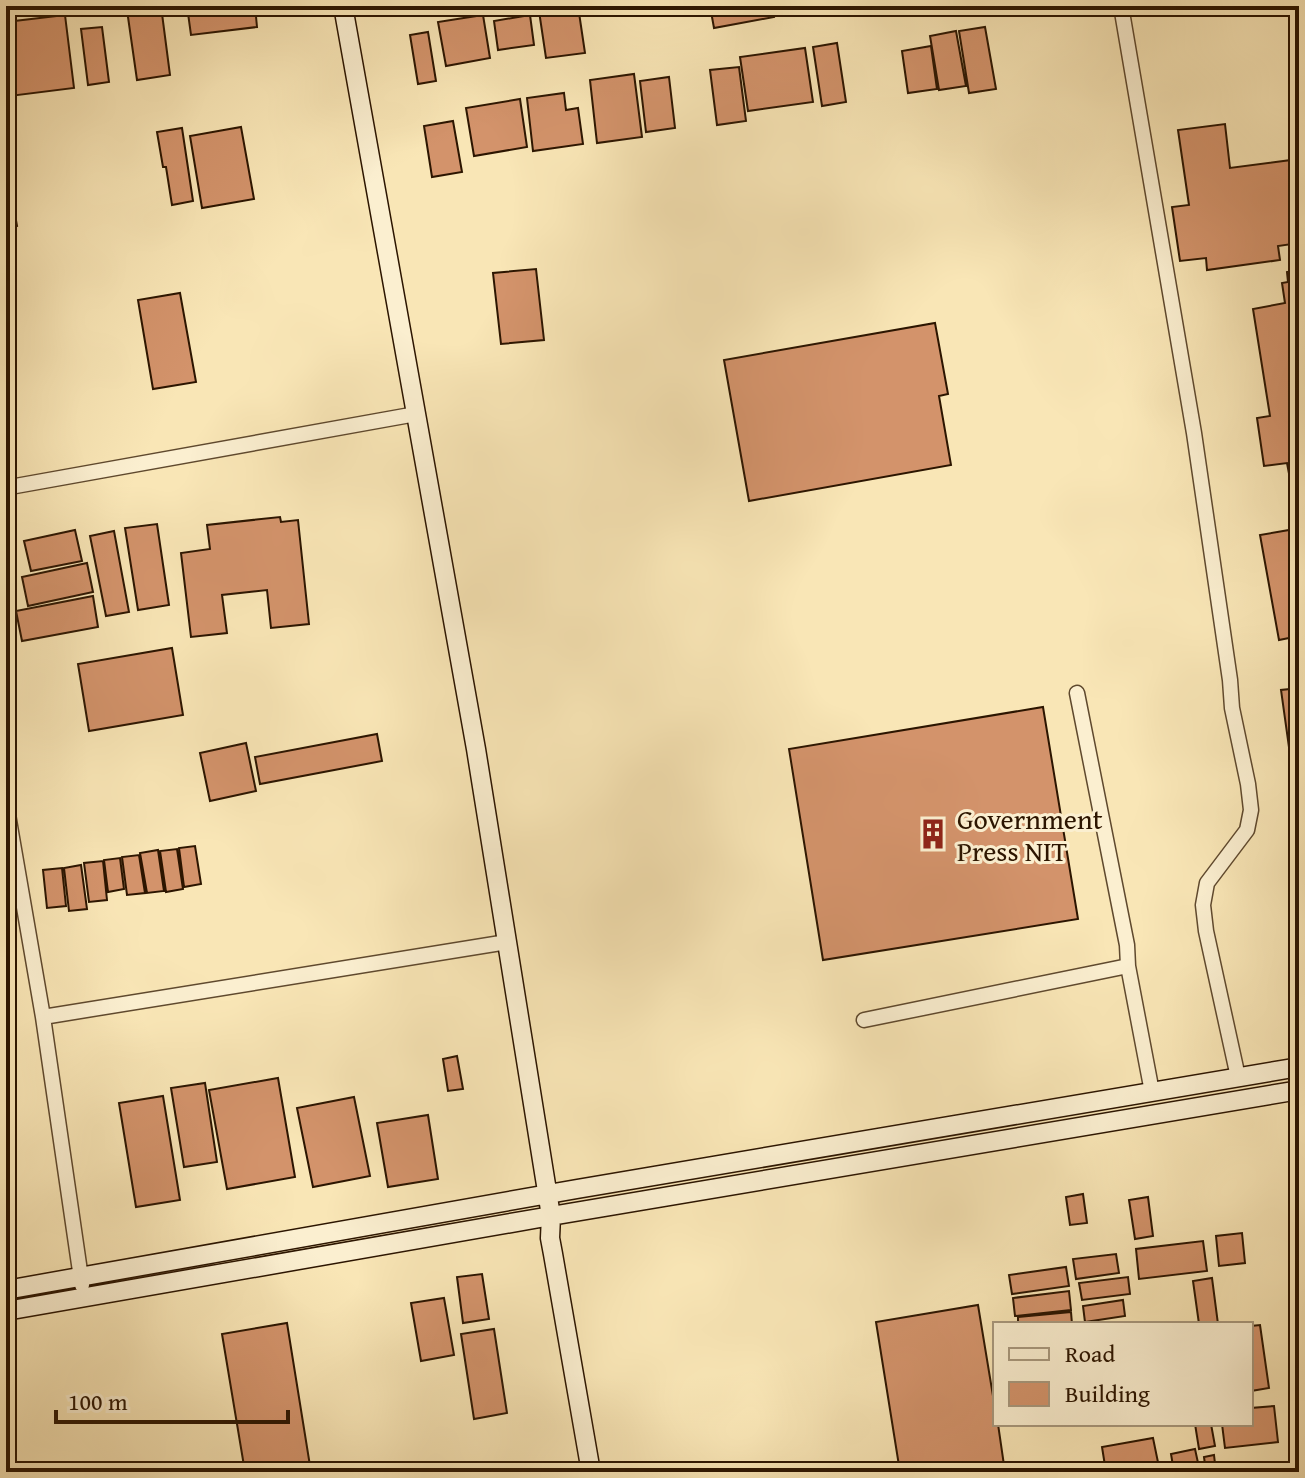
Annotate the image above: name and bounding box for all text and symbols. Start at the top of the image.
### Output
place label: Government Press NIT [957,798,1103,871]
building icon: Government Press NIT [916,817,950,851]
legend [993,1322,1253,1426]
text: Road [1065,1336,1115,1371]
scale bar [56,1374,288,1424]
text: Building [1065,1376,1150,1411]
text: 100 m [68,1384,128,1419]

